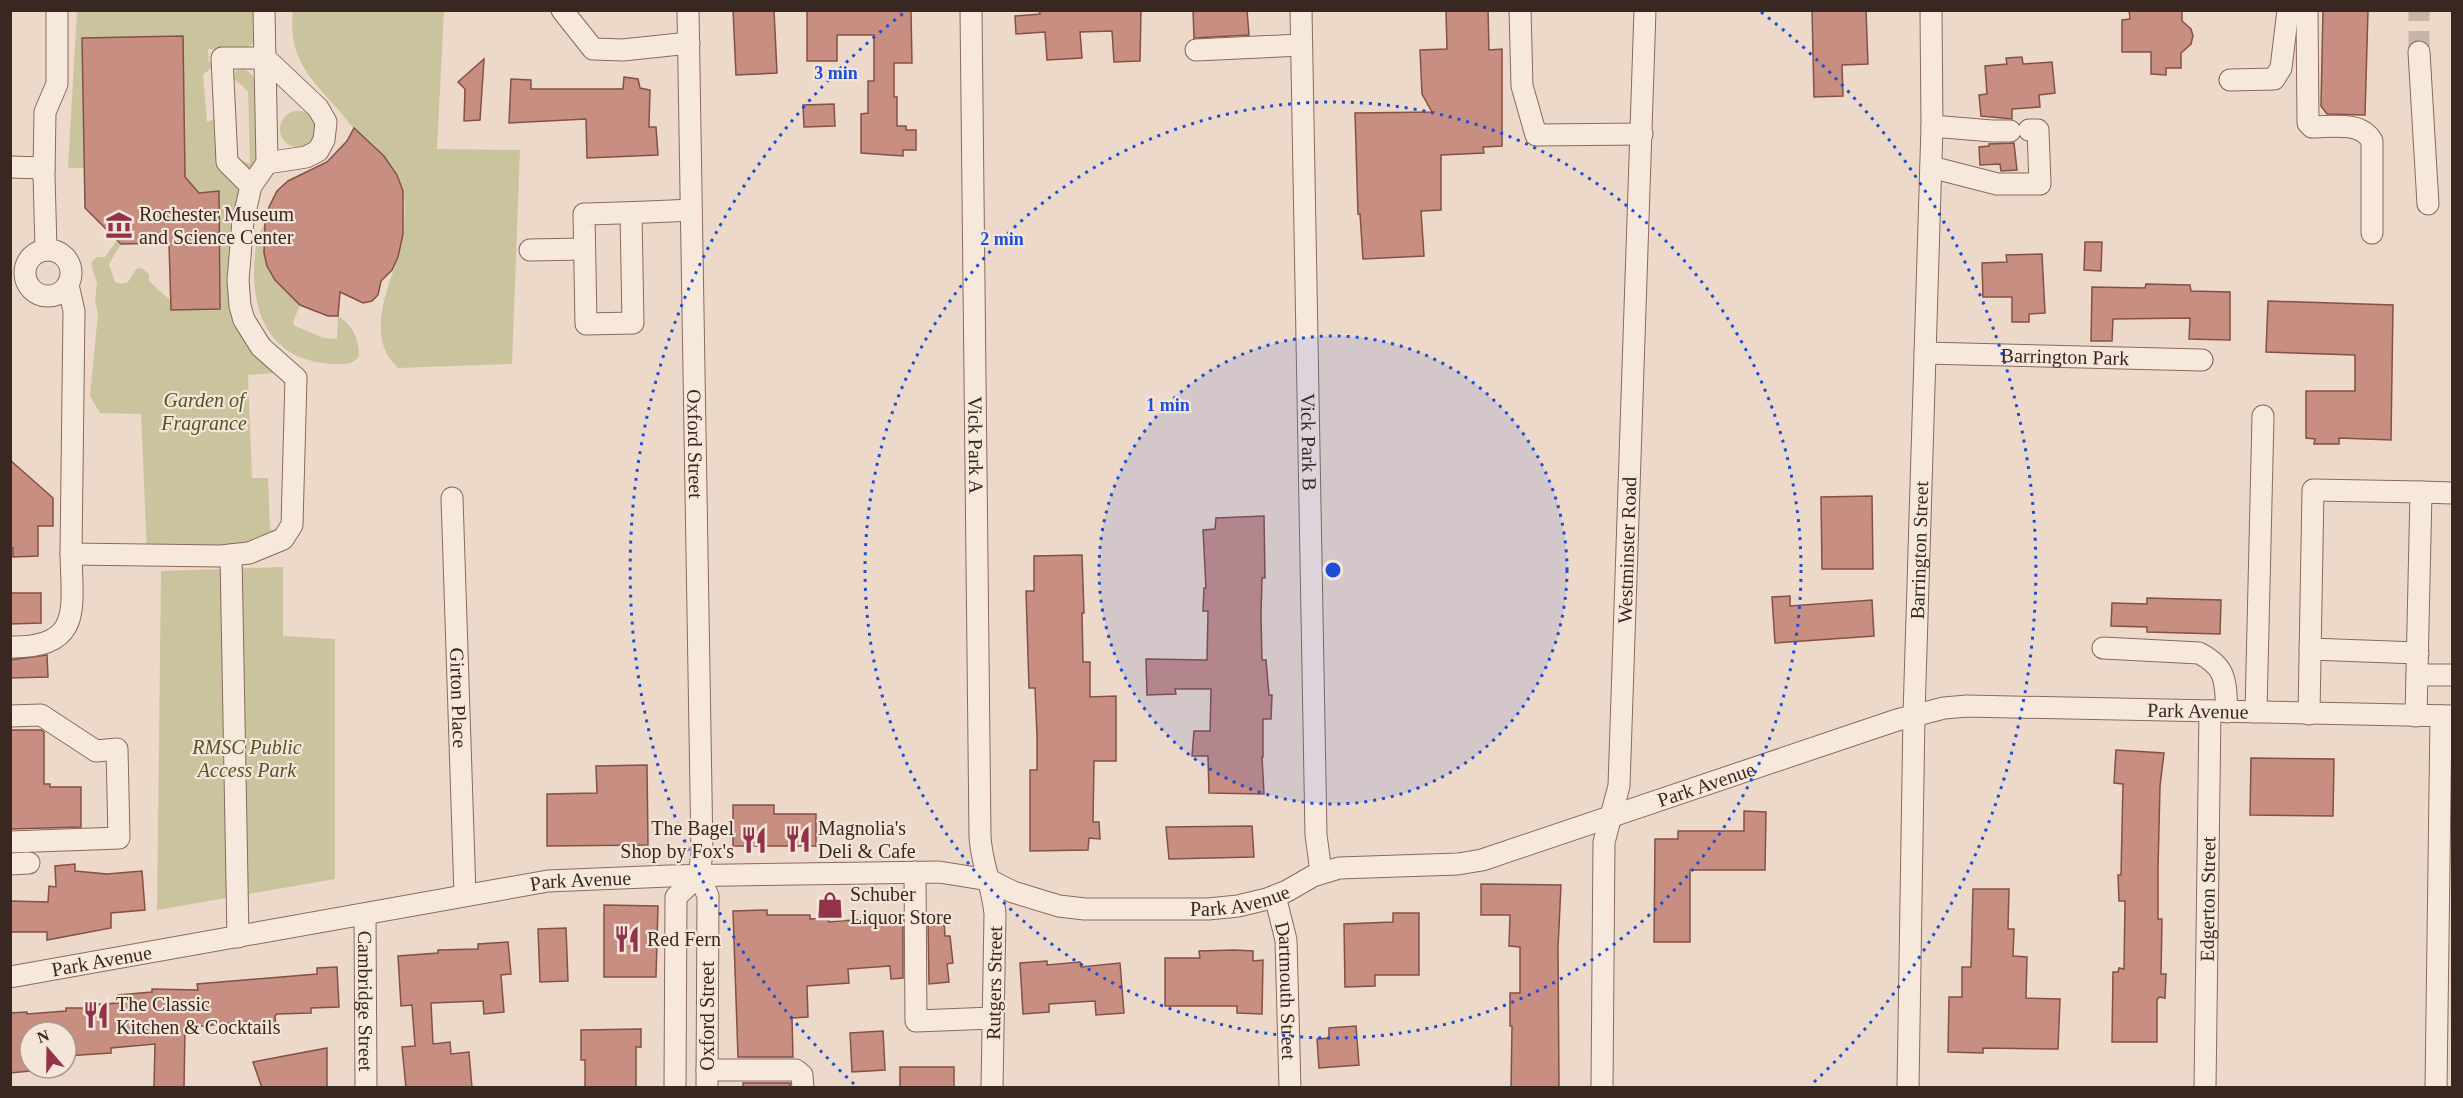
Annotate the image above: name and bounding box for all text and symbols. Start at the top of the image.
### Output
text: 3 min [814,63,858,83]
place label: Rochester Museum and Science Center [139,203,294,248]
museum icon: Rochester Museum and Science Center [104,210,134,240]
text: 2 min [980,229,1024,249]
street label: Barrington Park [2001,344,2129,369]
park label: Garden of Fragrance [160,389,247,435]
street label: Oxford Street [683,389,707,499]
street label: Vick Park B [1297,393,1321,491]
text: 1 min [1146,395,1190,415]
street label: Vick Park A [964,396,987,495]
street label: Westminster Road [1613,476,1640,624]
street label: Barrington Street [1906,480,1932,620]
centre of rings [1323,560,1343,580]
street label: Girton Place [446,647,471,749]
street label: Park Avenue [2147,699,2249,723]
park label: RMSC Public Access Park [191,736,302,781]
street label: Park Avenue [1655,758,1758,811]
place label: The Bagel Shop by Fox's [620,817,734,863]
place label: Magnolia's Deli & Cafe [818,817,916,862]
restaurant icon: Magnolia's Deli & Cafe [783,824,813,854]
restaurant icon: The Bagel Shop by Fox's [739,825,769,855]
street label: Edgerton Street [2196,836,2219,962]
street label: Park Avenue [528,867,632,895]
street label: Park Avenue [1190,880,1293,920]
place label: Schuber Liquor Store [850,883,952,929]
shop icon: Schuber Liquor Store [815,890,845,920]
street label: Dartmouth Street [1271,919,1300,1061]
restaurant icon: Red Fern [612,924,642,954]
street label: Rutgers Street [982,925,1007,1040]
place label: Red Fern [647,928,721,950]
street label: Cambridge Street [353,931,377,1072]
street label: Park Avenue [50,941,153,980]
street label: Oxford Street [696,961,718,1071]
place label: The Classic Kitchen & Cocktails [116,993,281,1038]
restaurant icon: The Classic Kitchen & Cocktails [81,1000,111,1030]
north arrow [18,1020,78,1080]
text: N [35,1026,52,1046]

